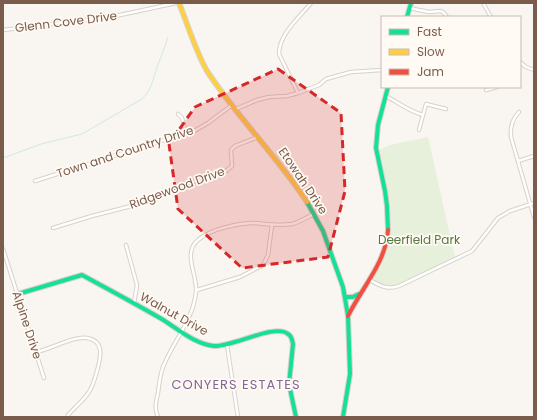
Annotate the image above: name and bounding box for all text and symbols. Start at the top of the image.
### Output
street label: Glenn Cove Drive [14,7,118,36]
legend [381,16,521,88]
text: Fast [417,23,442,40]
text: Slow [417,43,445,60]
text: Jam [417,63,444,80]
street label: Town and Country Drive [54,121,196,182]
street label: Etowah Drive [275,144,332,217]
street label: Ridgewood Drive [127,162,227,213]
park label: Deerfield Park [378,231,461,248]
street label: Walnut Drive [137,288,212,339]
street label: Alpine Drive [8,289,46,361]
district label: CONYERS ESTATES [171,375,301,394]

